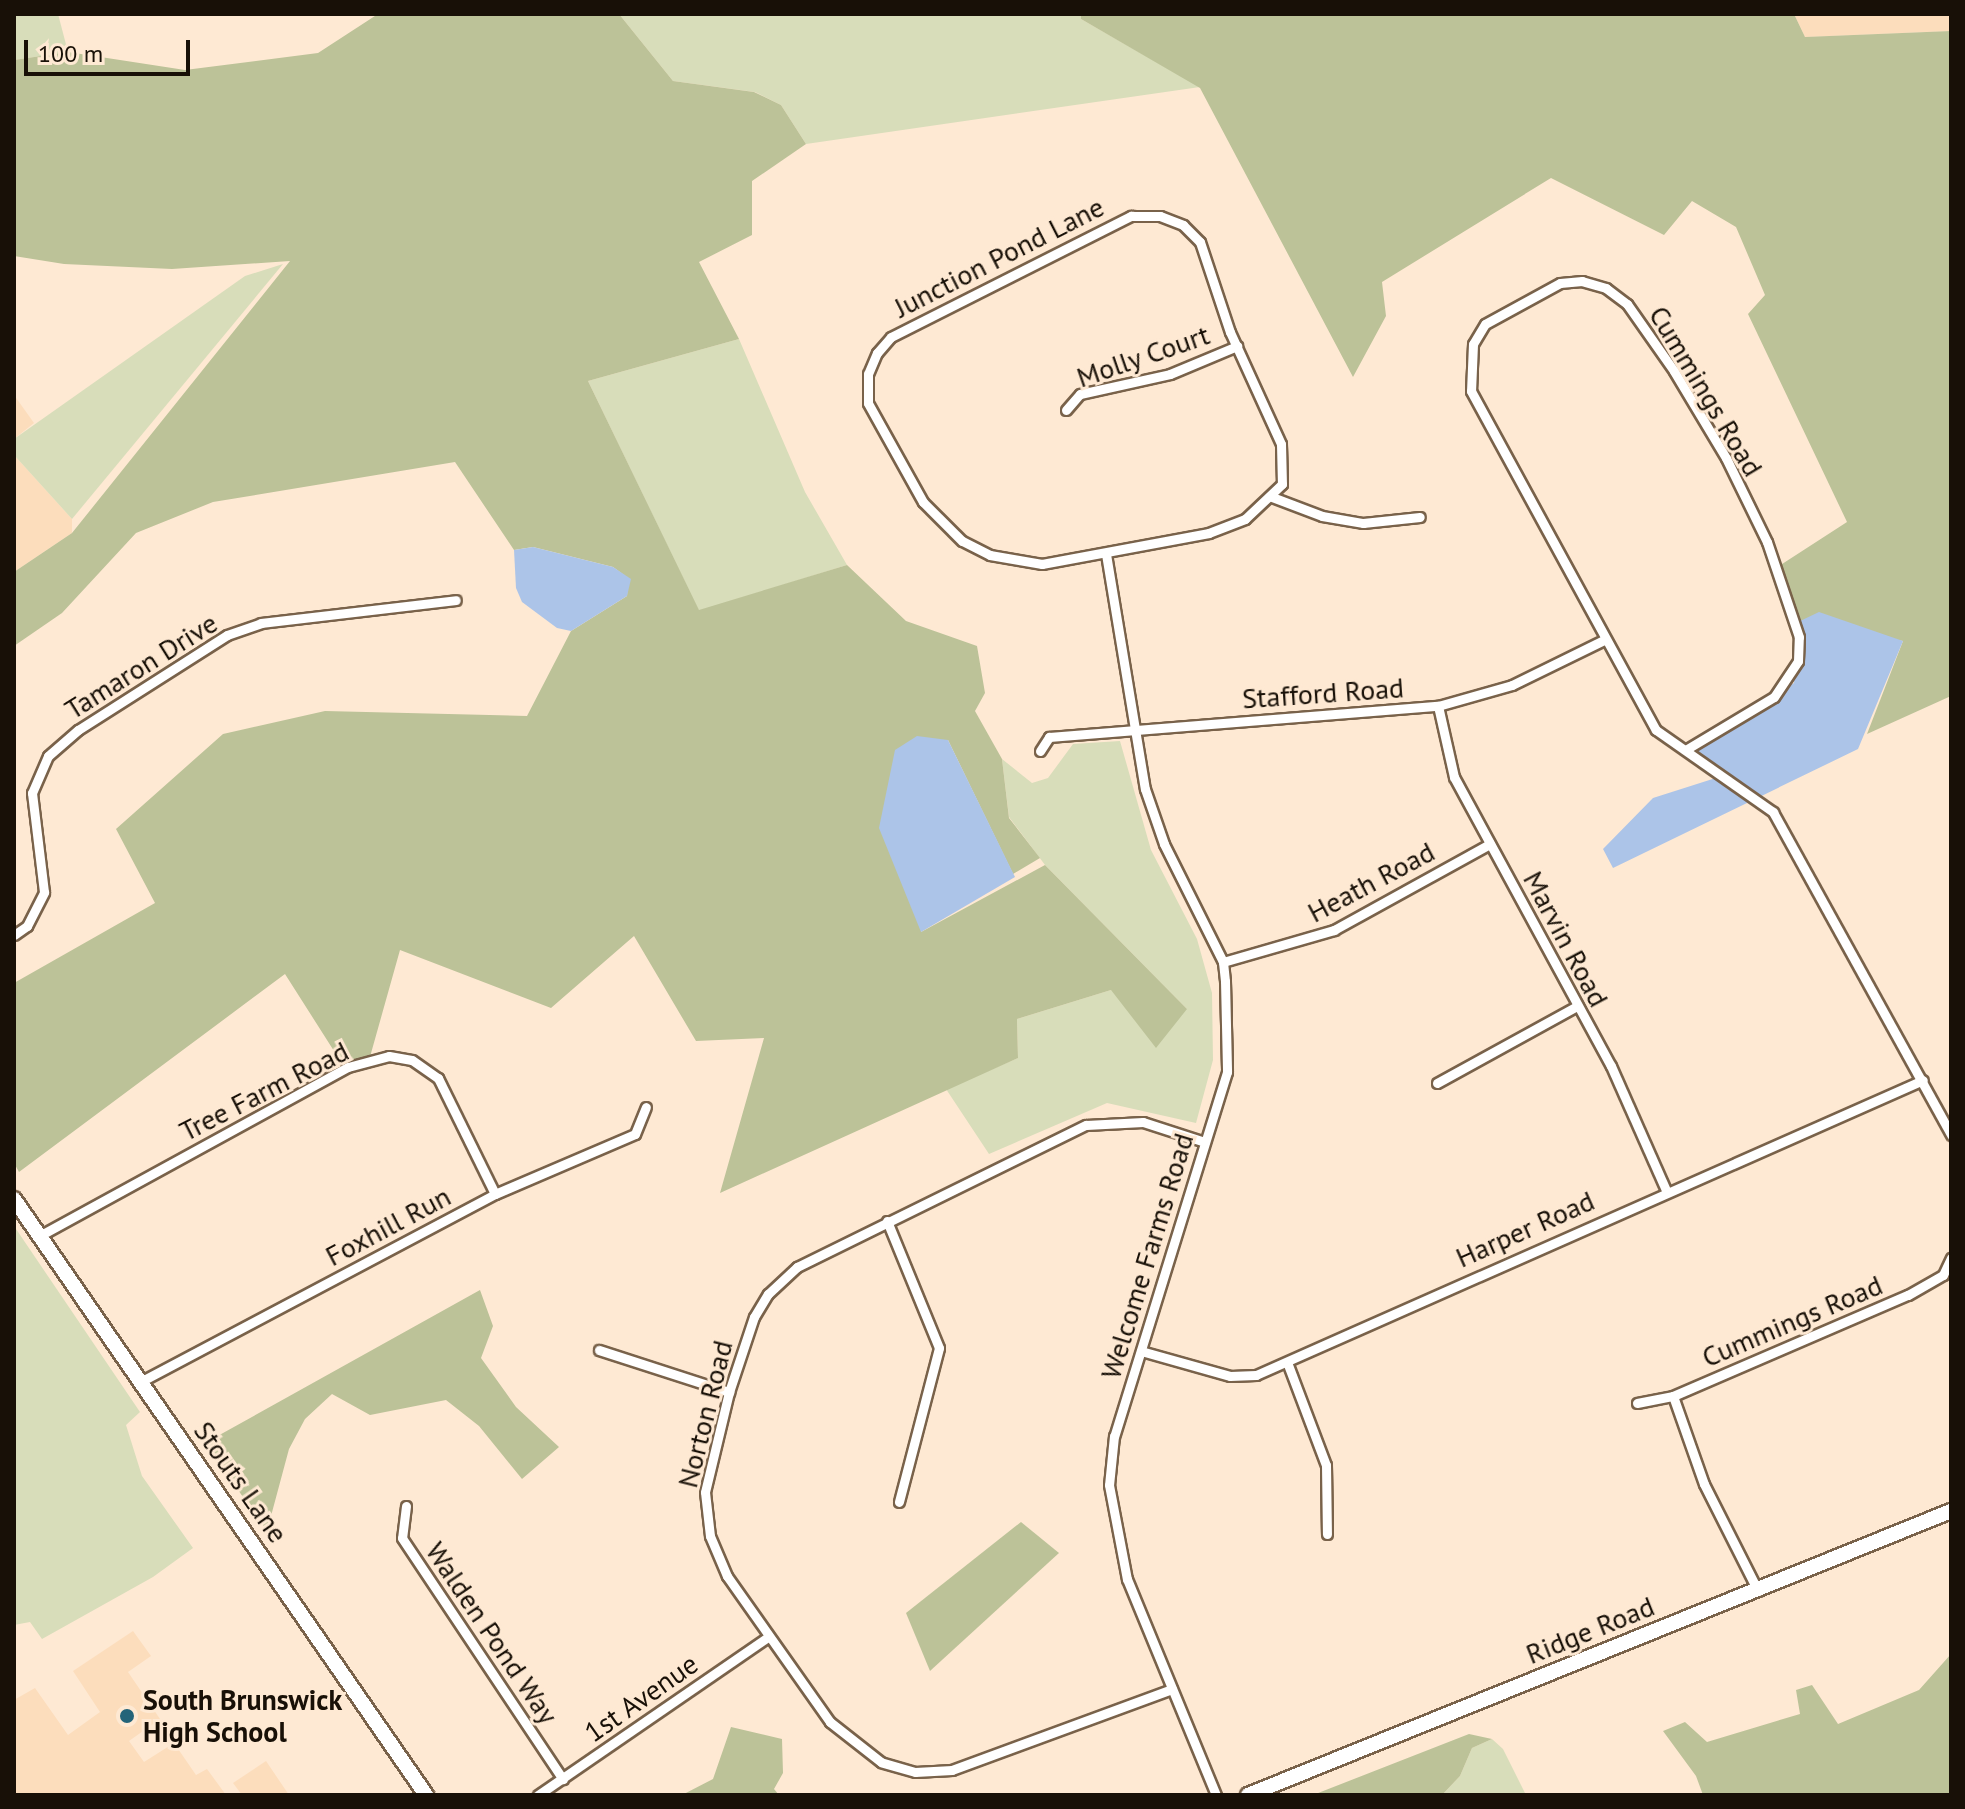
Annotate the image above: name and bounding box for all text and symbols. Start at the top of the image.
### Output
scale bar [28,24,194,74]
text: 100 m [38,38,103,69]
street label: Junction Pond Lane [889,190,1109,324]
street label: Cummings Road [1642,300,1770,482]
street label: Molly Court [1072,317,1214,395]
street label: Tamaron Drive [59,606,223,726]
street label: Stafford Road [1241,671,1405,715]
street label: Heath Road [1302,835,1440,929]
street label: Marvin Road [1516,865,1616,1013]
street label: Tree Farm Road [174,1034,354,1148]
street label: Welcome Farms Road [1094,1129,1200,1383]
street label: Foxhill Run [320,1179,456,1273]
street label: Harper Road [1451,1184,1599,1274]
street label: Cummings Road [1697,1268,1887,1374]
street label: Norton Road [670,1337,740,1491]
street label: Stouts Lane [187,1415,295,1549]
street label: Walden Pond Way [419,1535,565,1731]
street label: Ridge Road [1521,1589,1659,1671]
street label: 1st Avenue [578,1647,704,1749]
place label: South Brunswick High School [143,1683,342,1749]
marker: South Brunswick High School [118,1707,136,1725]

